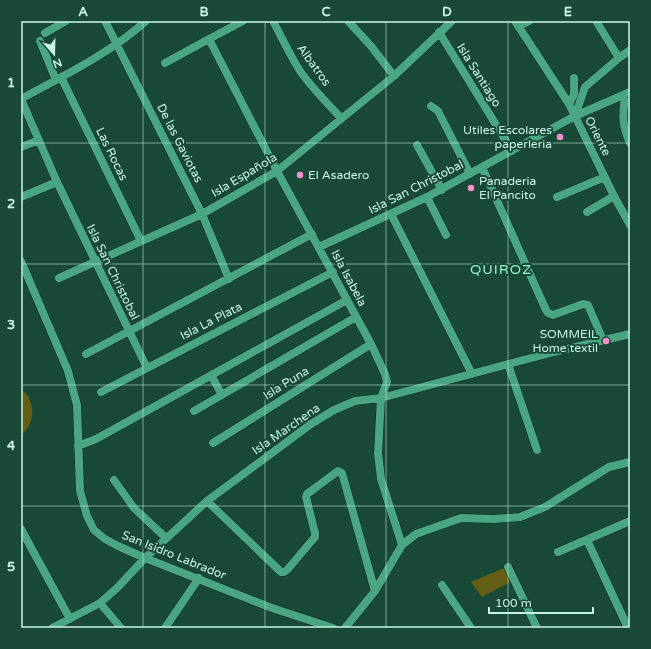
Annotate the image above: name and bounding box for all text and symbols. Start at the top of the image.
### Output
text: A [78,4,88,20]
text: B [199,4,209,20]
text: C [321,4,331,20]
text: D [442,4,452,20]
text: E [564,4,572,20]
north arrow [34,34,74,74]
street label: Albatros [294,41,334,89]
street label: Isla Santiago [454,41,504,109]
text: N [51,55,64,71]
text: 1 [7,75,15,91]
street label: De las Gaviotas [154,101,206,185]
street label: Oriente [582,114,614,158]
place label: Utiles Escolares paperleria [463,123,552,151]
street label: Las Rocas [93,125,131,183]
marker: Utiles Escolares paperleria [555,132,565,142]
street label: Isla Española [209,150,279,200]
street label: Isla San Christobal [366,157,466,217]
place label: El Asadero [308,168,369,182]
marker: El Asadero [295,170,305,180]
place label: Panaderia El Pancito [479,174,536,202]
marker: Panaderia El Pancito [466,183,476,193]
text: 2 [7,196,15,212]
street label: Isla San Christobal [84,222,142,322]
street label: Isla Isabela [328,247,370,309]
district label: QUIROZ [470,261,532,278]
street label: Isla La Plata [178,299,244,343]
text: 3 [7,317,15,333]
place label: SOMMEIL Home textil [533,327,598,355]
marker: SOMMEIL Home textil [601,336,611,346]
street label: Isla Puna [261,363,311,403]
street label: Isla Marchena [250,401,322,457]
text: 4 [7,438,16,454]
street label: San Isidro Labrador [120,528,228,582]
text: 5 [7,559,15,575]
scale bar [489,589,593,615]
text: 100 m [495,596,532,610]

